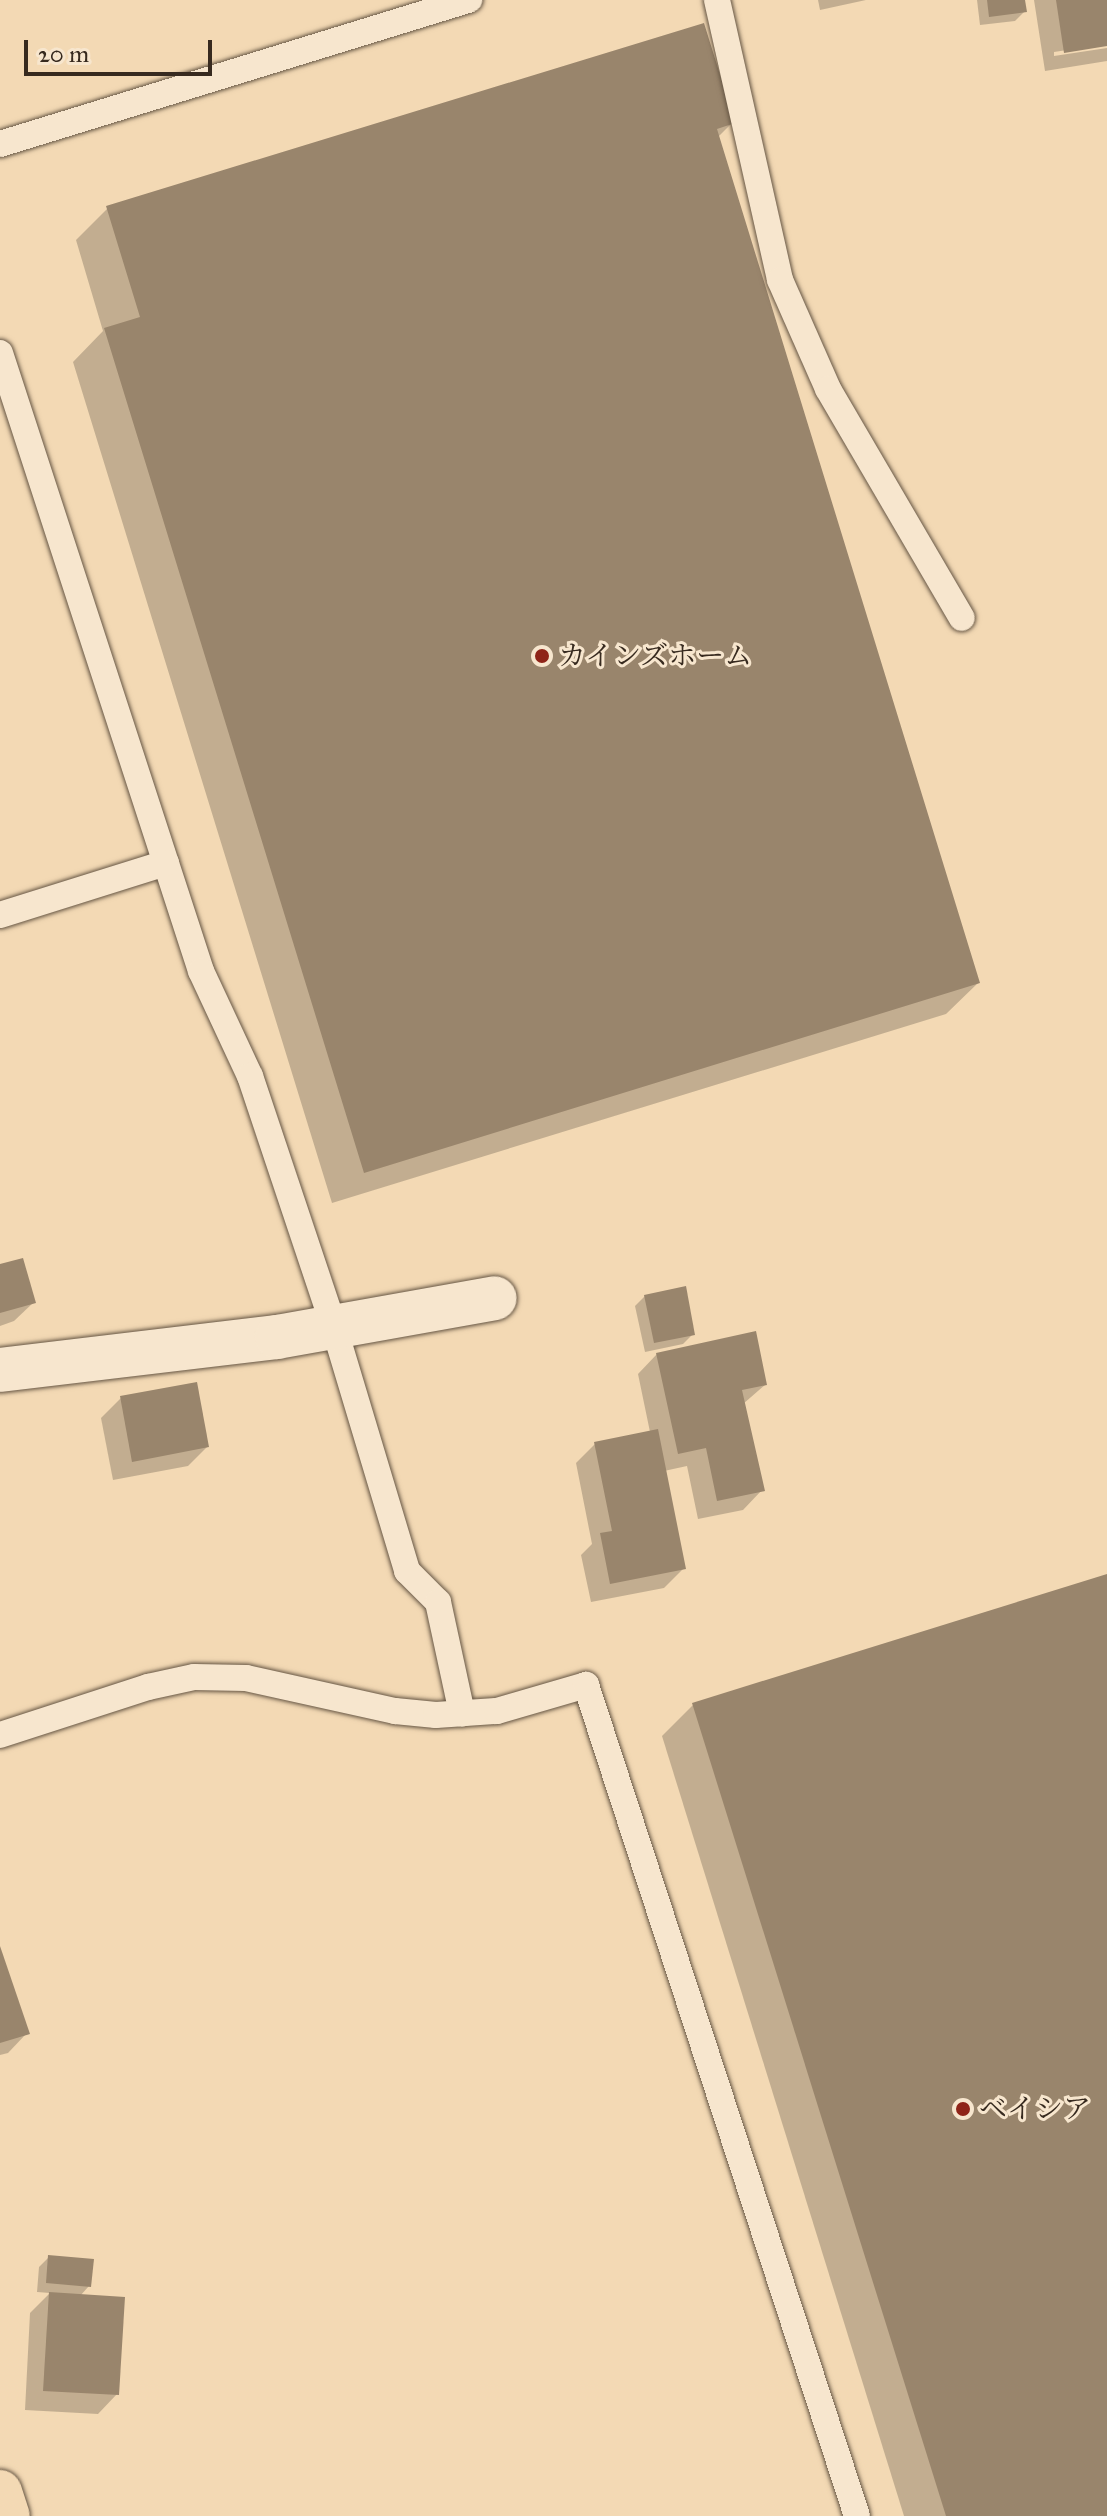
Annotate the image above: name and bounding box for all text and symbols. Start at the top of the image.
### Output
scale bar [28,24,216,74]
text: 20 m [38,39,89,69]
place label: カインズホーム [558,639,754,673]
marker: カインズホーム [533,647,551,665]
place label: ベイシア [979,2092,1091,2126]
marker: ベイシア [954,2100,972,2118]

